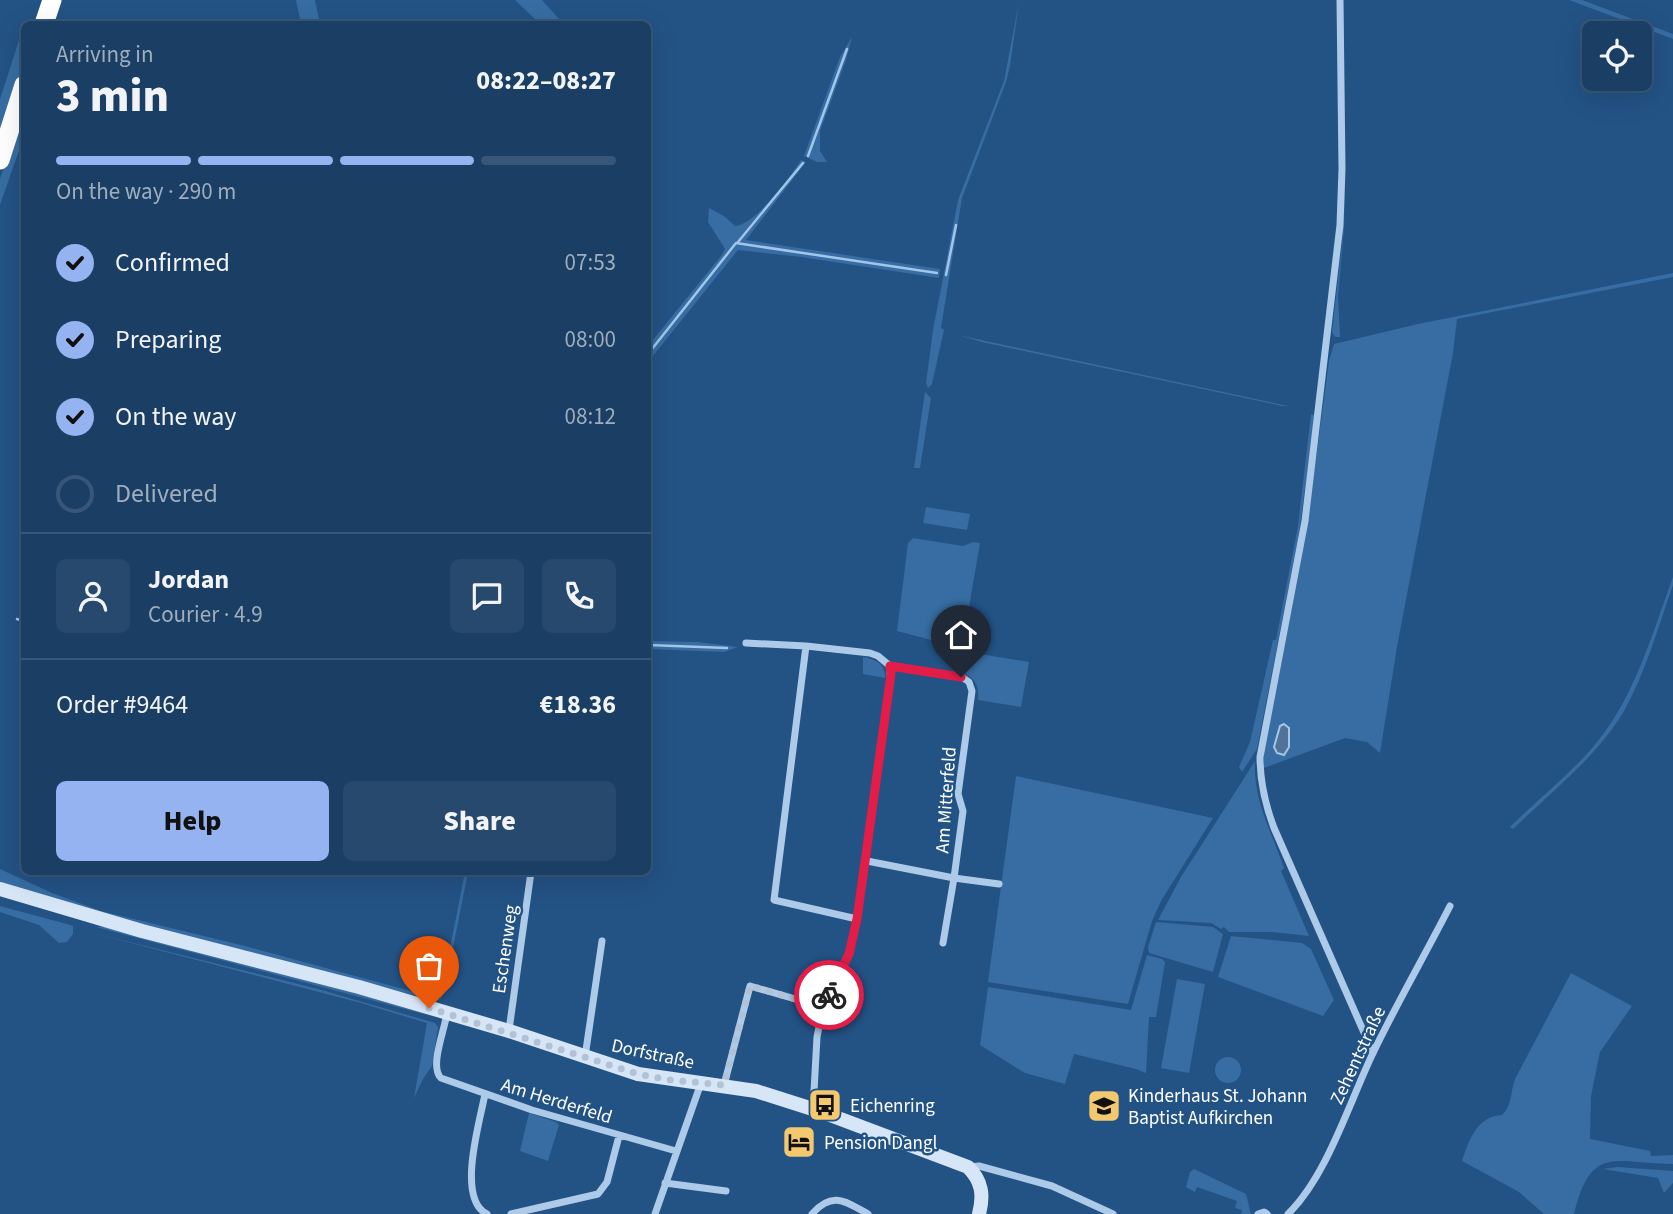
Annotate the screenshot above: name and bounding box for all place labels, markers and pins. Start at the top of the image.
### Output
pin [931,605,991,677]
pin [399,936,459,1008]
place label: Kinderhaus St. Johann Baptist Aufkirchen [1128,1083,1308,1132]
bus stop icon: Eichenring [806,1086,844,1124]
school or university icon: Kinderhaus St. Johann Baptist Aufkirchen [1085,1087,1123,1125]
place label: Eichenring [850,1093,935,1120]
hotel icon: Pension Dangl [780,1123,818,1161]
place label: Pension Dangl [824,1130,937,1157]

